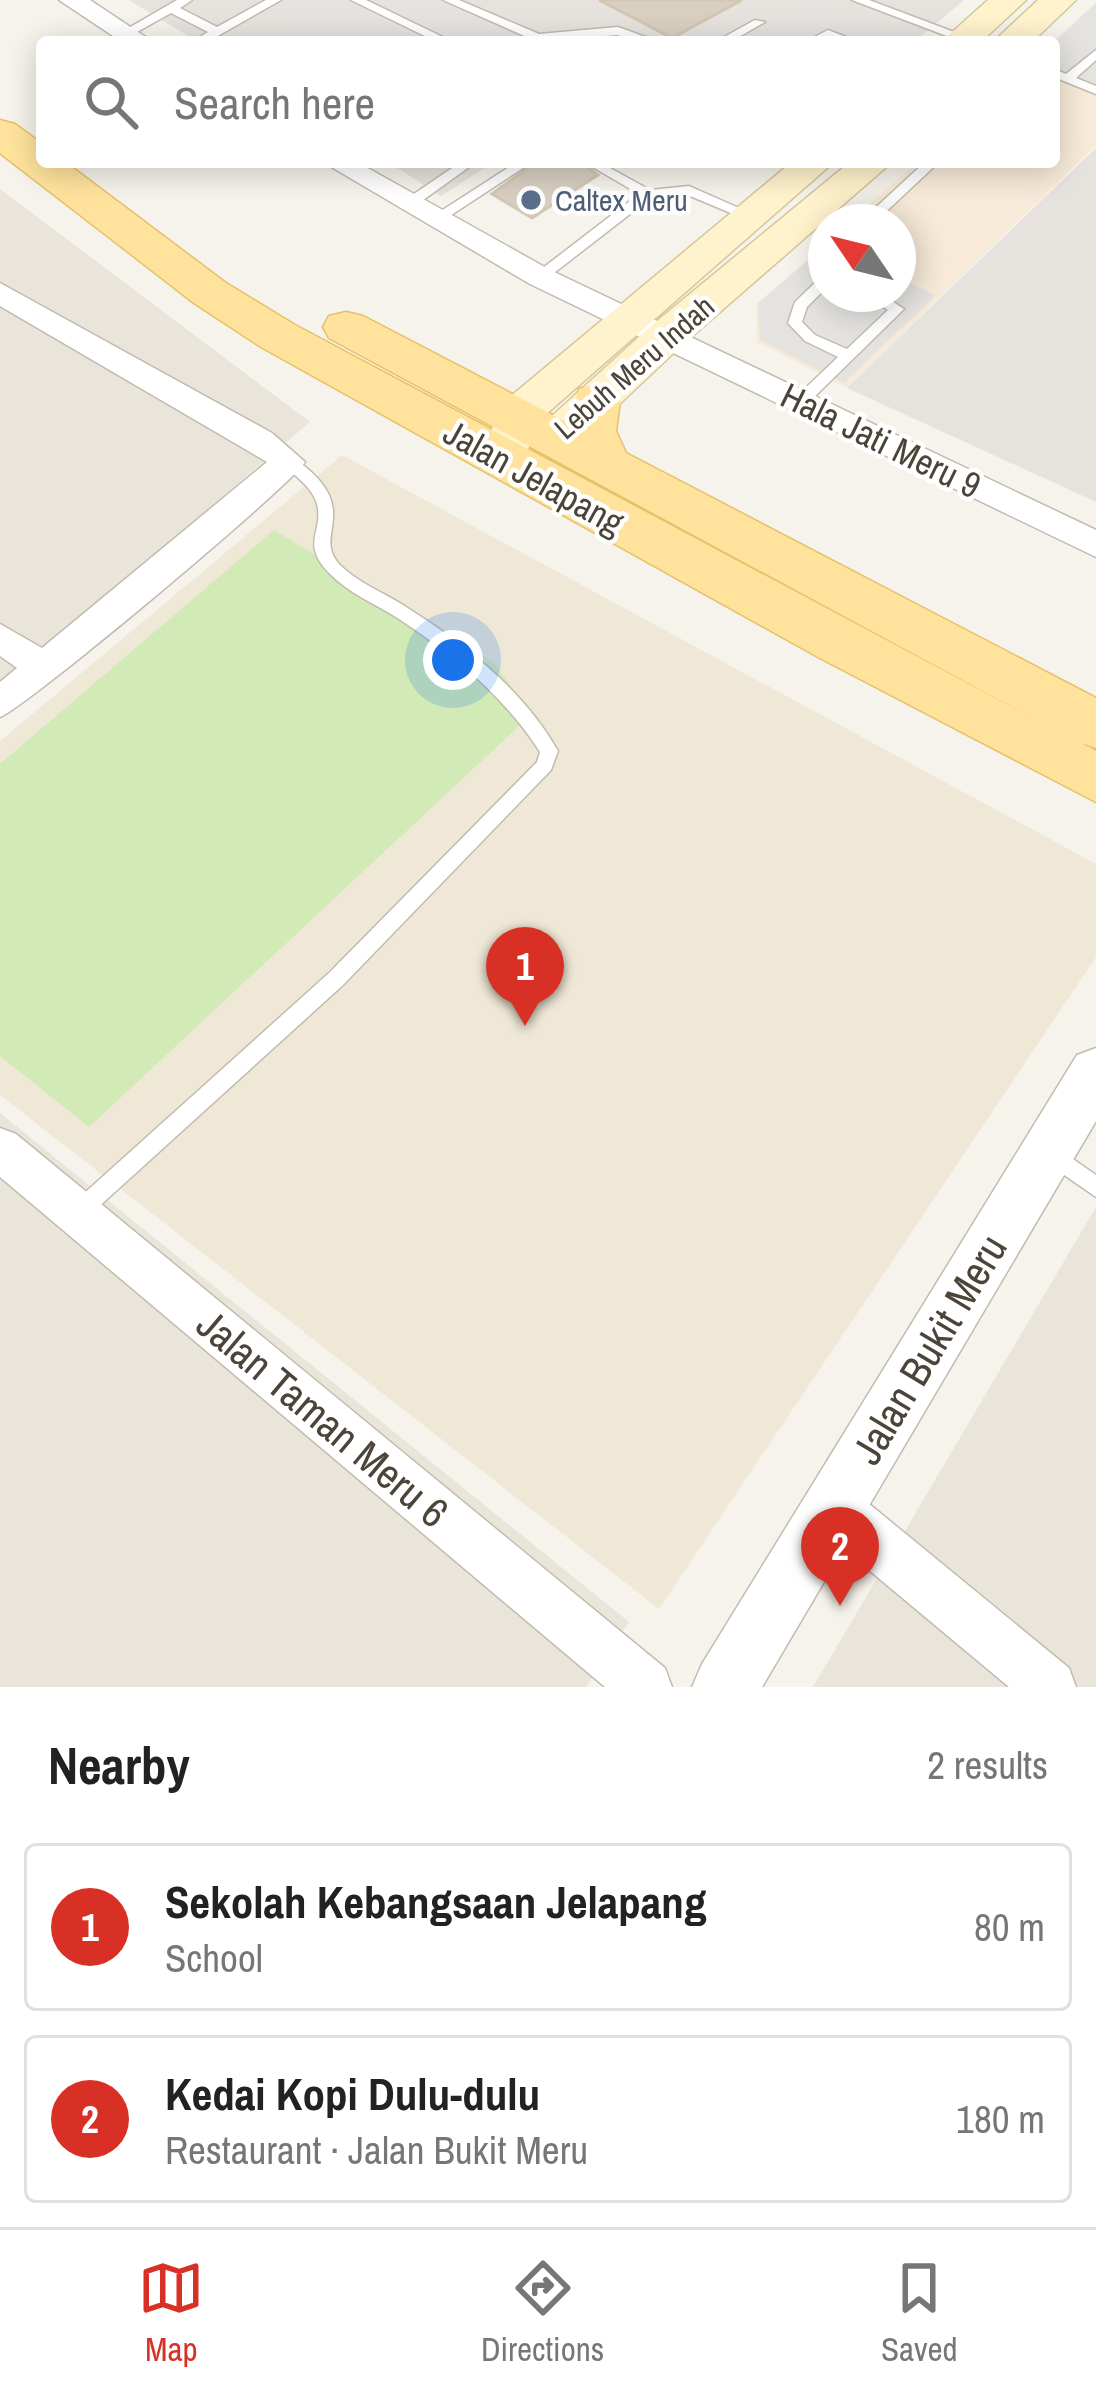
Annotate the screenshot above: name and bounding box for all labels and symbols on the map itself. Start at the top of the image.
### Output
place label: Caltex Meru [555,180,688,220]
marker: Caltex Meru [518,187,544,213]
north arrow [808,204,916,312]
street label: Lebuh Meru Indah [546,286,722,448]
street label: Hala Jati Meru 9 [773,371,989,509]
street label: Jalan Jelapang [436,408,633,546]
your location [423,630,483,690]
pin: 1 [486,927,564,1026]
street label: Jalan Bukit Meru [838,1224,1020,1474]
street label: Jalan Taman Meru 6 [185,1296,461,1540]
pin: 2 [801,1507,879,1606]

